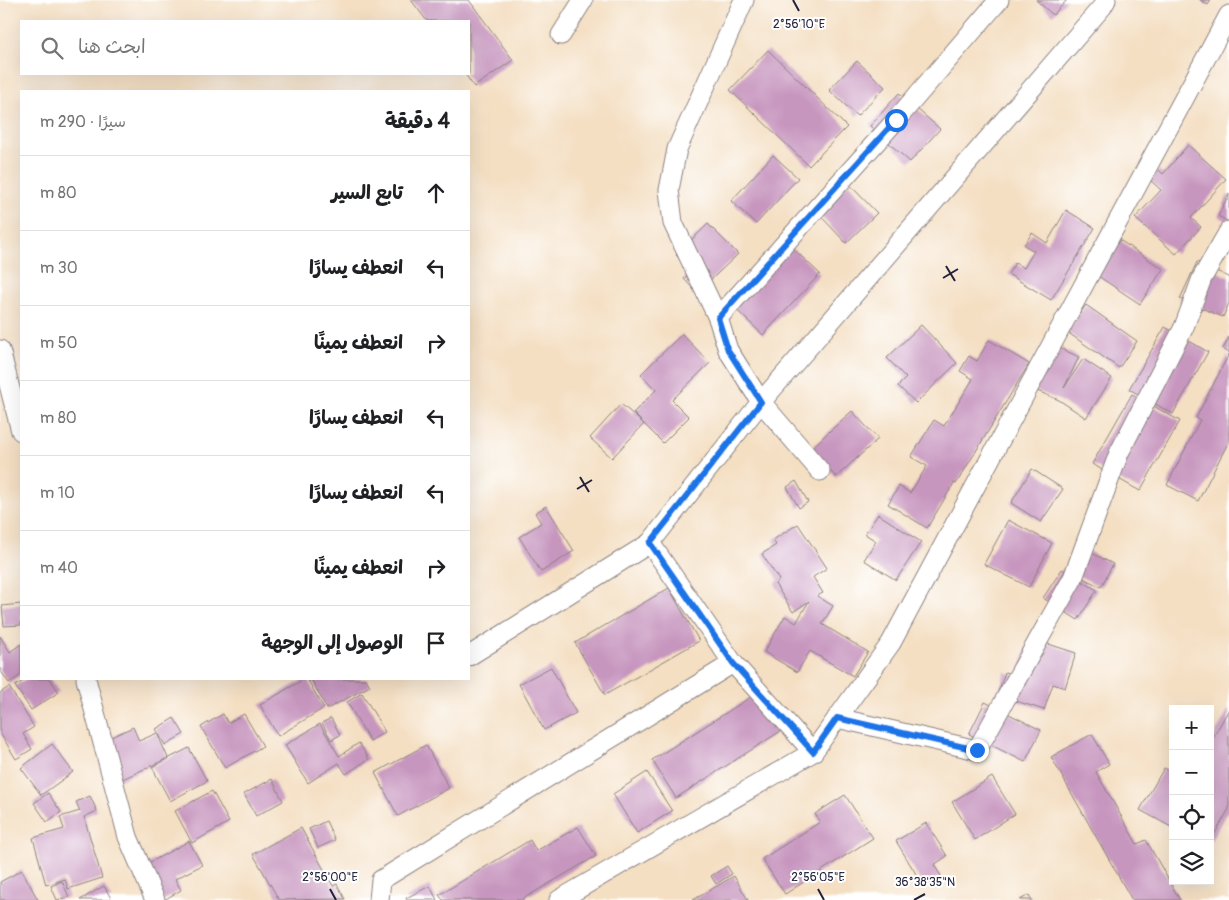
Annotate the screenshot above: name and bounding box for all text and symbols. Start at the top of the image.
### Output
text: 2°56'10"E [773,17,825,32]
search box [20,20,470,75]
icon: search [38,34,66,62]
text: ابحث هنا [78,35,146,59]
text: 4 دقيقة [385,108,450,135]
route start [885,109,908,132]
text: سيرًا · 290 m [40,112,126,132]
icon: ahead [422,179,450,207]
text: تابع السير [331,181,403,205]
text: 80 m [40,183,77,203]
icon: left [422,254,450,282]
text: انعطف يسارًا [309,256,403,280]
text: 30 m [40,258,78,278]
icon: right [422,329,450,357]
text: انعطف يمينًا [314,331,403,355]
text: 50 m [40,333,77,353]
icon: left [422,404,450,432]
text: انعطف يسارًا [309,406,403,430]
text: 80 m [40,408,77,428]
icon: left [422,479,450,507]
text: انعطف يسارًا [309,481,403,505]
text: 10 m [40,483,75,503]
icon: right [422,554,450,582]
text: انعطف يمينًا [314,556,403,580]
text: 40 m [40,558,78,578]
icon: arrive [422,629,450,657]
text: الوصول إلى الوجهة [261,631,403,655]
map controls [1169,705,1214,885]
button: + [1169,705,1214,750]
route end [966,739,989,762]
button: − [1169,750,1214,795]
button: locate [1169,795,1214,840]
button: layers [1169,840,1214,885]
text: 2°56'00"E [302,870,358,885]
text: 2°56'05"E [791,870,845,885]
text: 36°38'35"N [895,875,955,890]

